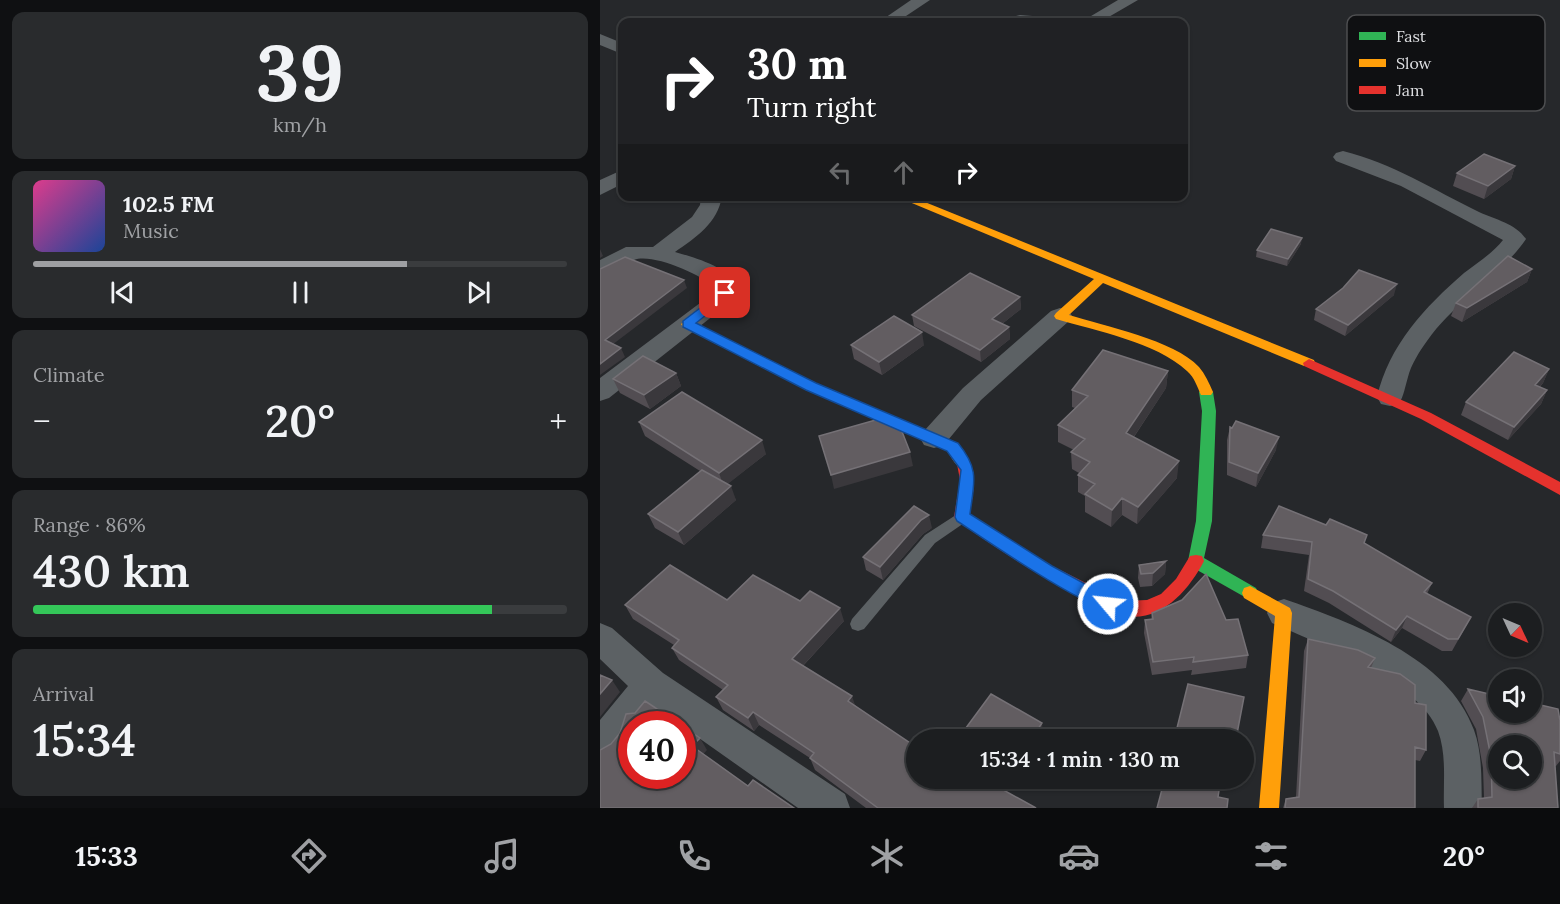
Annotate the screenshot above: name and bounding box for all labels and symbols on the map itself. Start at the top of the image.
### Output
legend [1347,15,1545,111]
text: Fast [1396,26,1427,46]
text: Slow [1396,53,1432,73]
text: Jam [1395,80,1424,100]
pin [699,267,750,318]
position arrow [1076,572,1140,636]
north arrow [1488,603,1542,657]
speed limit sign: 40 [618,711,696,789]

